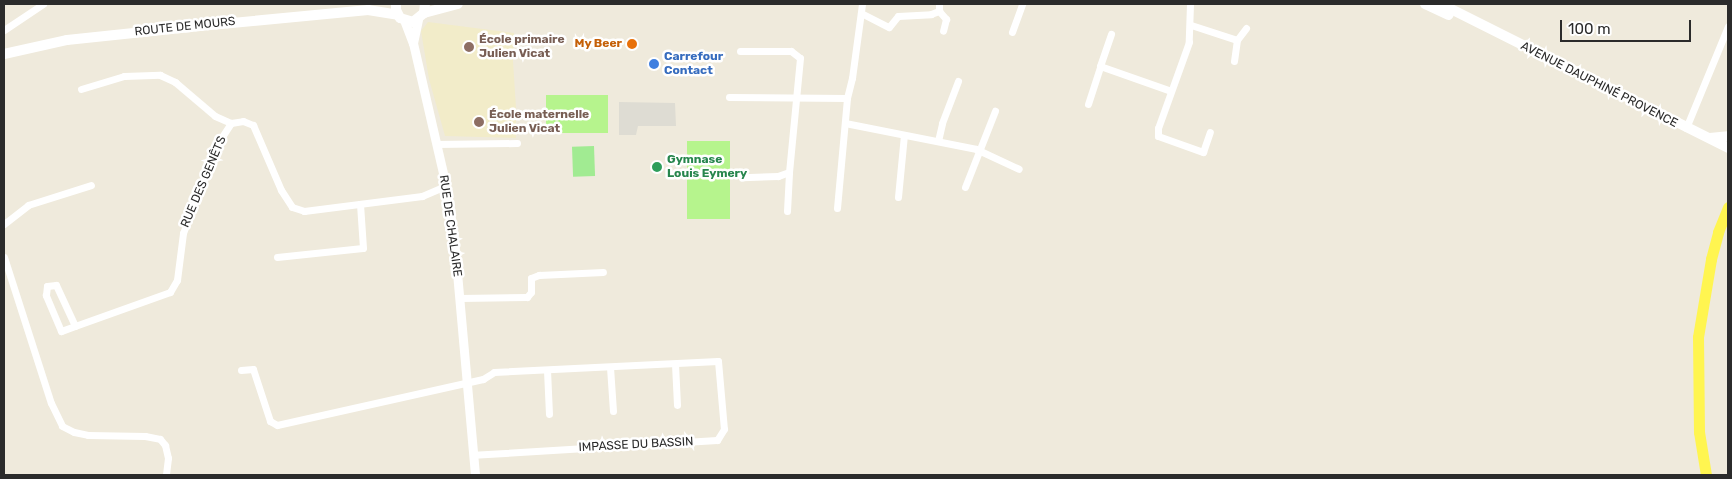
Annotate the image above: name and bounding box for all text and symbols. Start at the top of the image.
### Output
scale bar [1562,10,1693,42]
street label: ROUTE DE MOURS [134,15,236,39]
text: 100 m [1568,20,1610,38]
place label: École primaire Julien Vicat [479,33,565,61]
place label: My Beer [574,37,622,51]
marker: My Beer [626,38,638,50]
street label: AVENUE DAUPHINÉ PROVENCE [1518,39,1680,131]
marker: École primaire Julien Vicat [463,41,475,53]
place label: Carrefour Contact [664,50,723,78]
marker: Carrefour Contact [648,58,660,70]
place label: École maternelle Julien Vicat [489,108,589,136]
marker: École maternelle Julien Vicat [473,116,485,128]
street label: RUE DES GENÊTS [178,134,230,230]
place label: Gymnase Louis Eymery [667,153,747,181]
marker: Gymnase Louis Eymery [651,161,663,173]
street label: RUE DE CHALAIRE [436,174,464,278]
street label: IMPASSE DU BASSIN [578,435,694,455]

